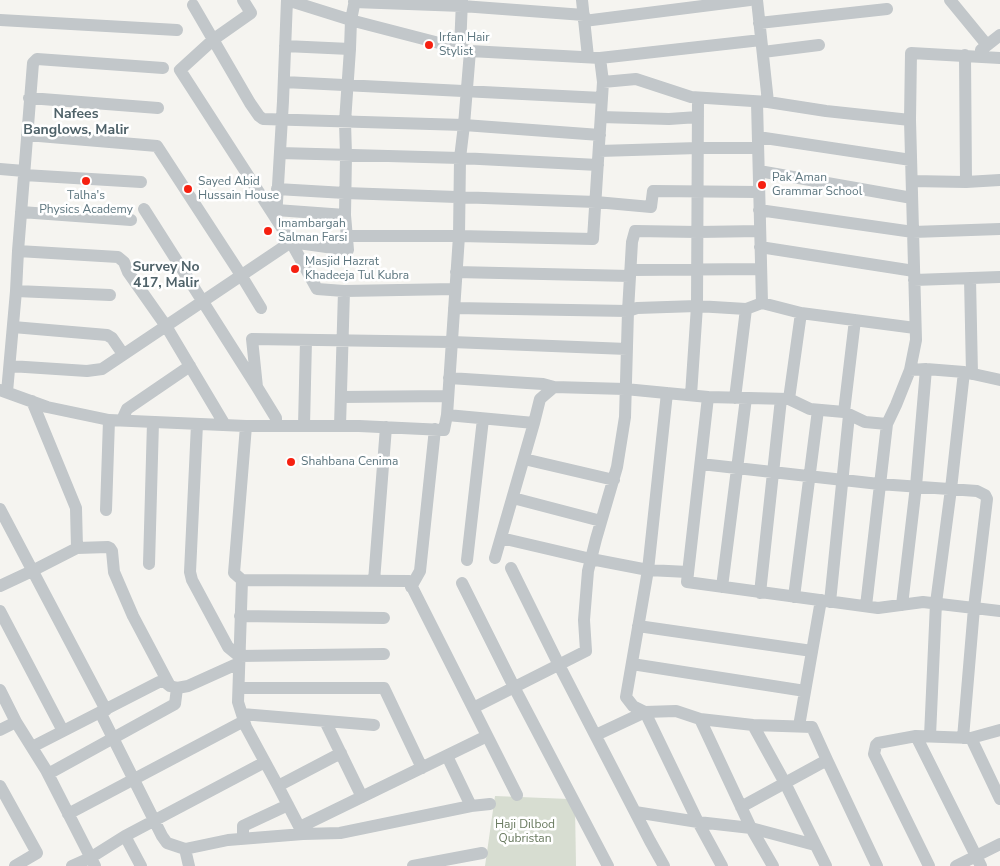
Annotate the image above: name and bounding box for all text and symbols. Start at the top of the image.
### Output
place label: Irfan Hair Stylist [439,31,489,59]
marker: Irfan Hair Stylist [423,39,435,51]
district label: Nafees Banglows, Malir [23,107,129,140]
place label: Pak Aman Grammar School [772,171,862,199]
marker: Talha's Physics Academy [80,175,92,187]
place label: Sayed Abid Hussain House [198,175,279,203]
marker: Pak Aman Grammar School [756,179,768,191]
marker: Sayed Abid Hussain House [182,183,194,195]
place label: Talha's Physics Academy [39,189,133,217]
place label: Imambargah Salman Farsi [278,217,347,245]
marker: Imambargah Salman Farsi [262,225,274,237]
place label: Masjid Hazrat Khadeeja Tul Kubra [305,255,409,283]
district label: Survey No 417, Malir [132,260,200,292]
marker: Masjid Hazrat Khadeeja Tul Kubra [289,263,301,275]
place label: Shahbana Cenima [301,455,398,469]
marker: Shahbana Cenima [285,456,297,468]
park label: Haji Dilbod Qubristan [495,818,555,846]

